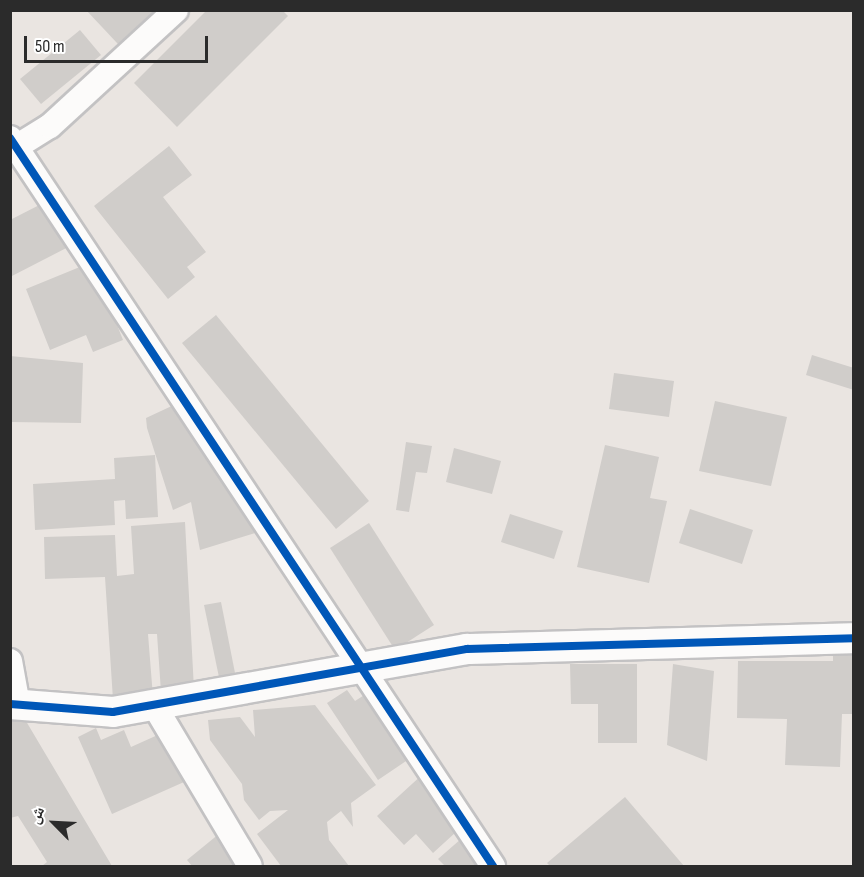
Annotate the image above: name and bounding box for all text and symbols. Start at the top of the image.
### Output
scale bar [27,24,212,62]
text: 50 m [35,36,65,57]
north arrow [24,793,84,853]
text: ش [25,804,49,827]

